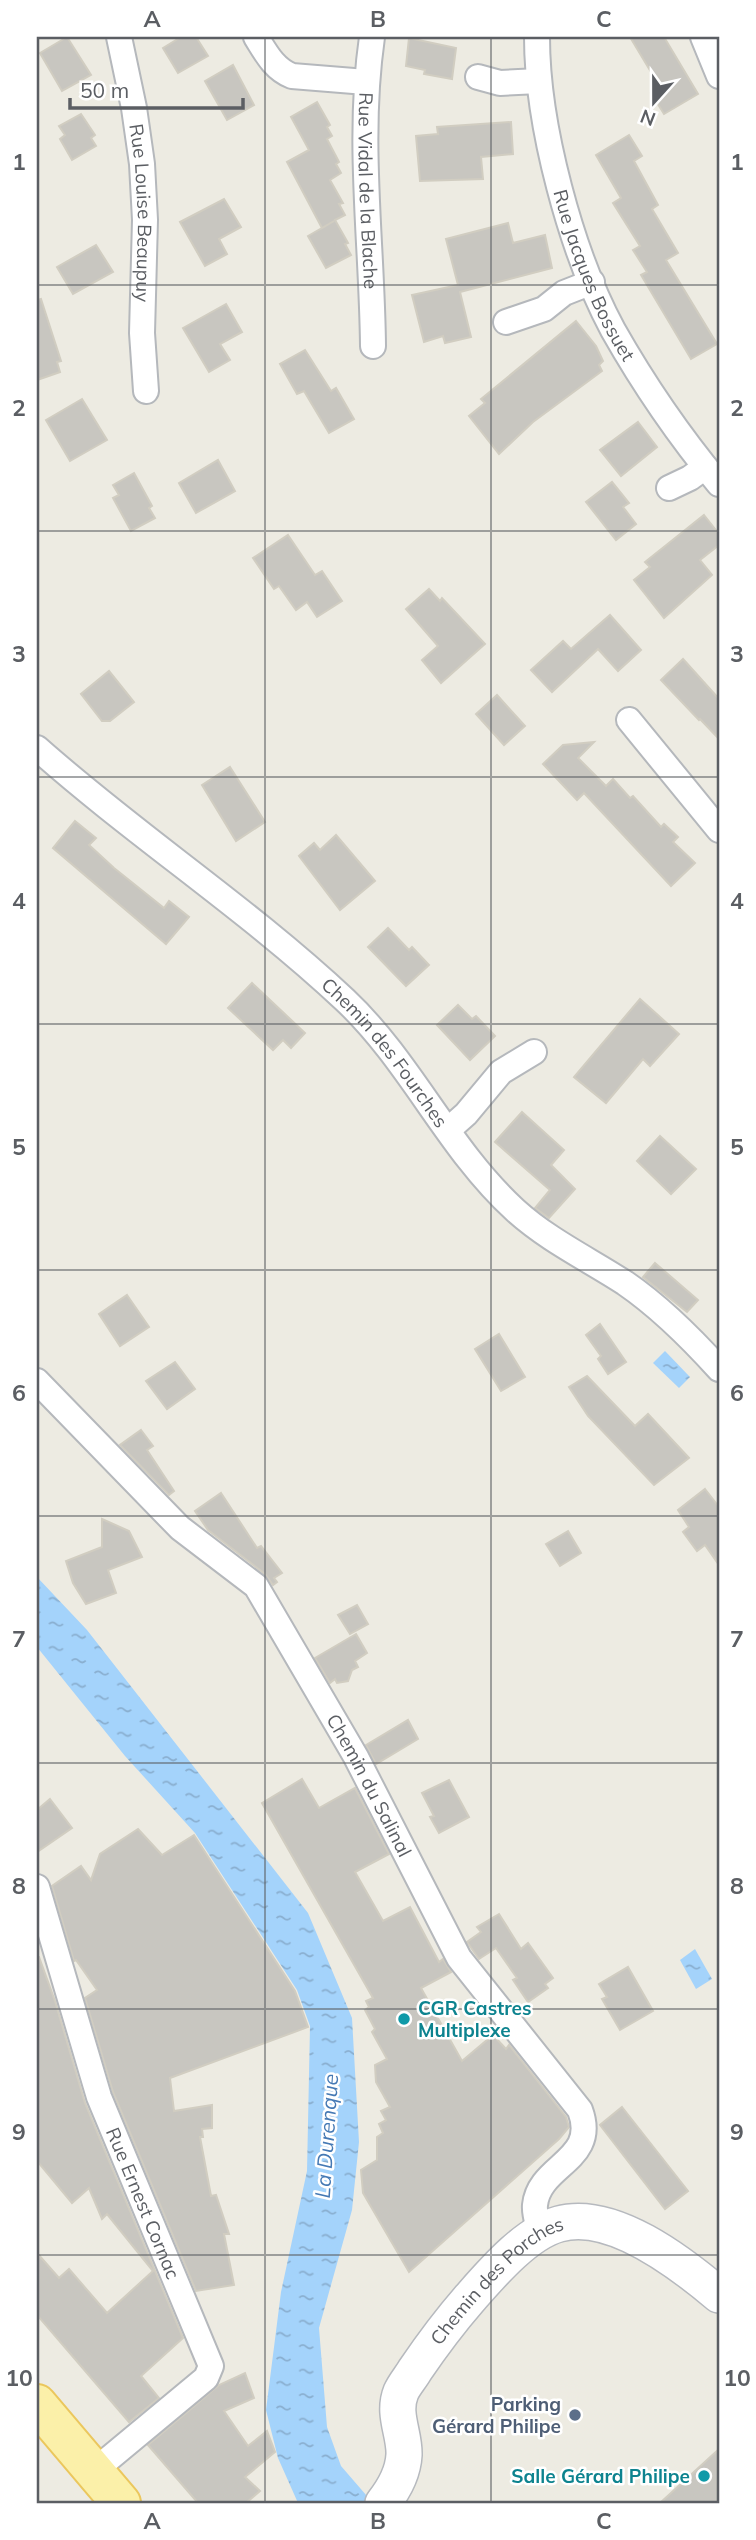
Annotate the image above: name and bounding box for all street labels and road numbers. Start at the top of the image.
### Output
street label: Rue Vidal de la Blache [353,92,383,290]
street label: Rue Louise Beaupuy [124,122,157,303]
street label: Rue Jacques Bossuet [548,187,641,366]
street label: Chemin des Fourches [317,972,453,1132]
street label: Chemin du Salinal [321,1709,417,1861]
street label: Rue Ernest Cornac [101,2124,185,2283]
street label: Chemin des Porches [425,2211,566,2350]

